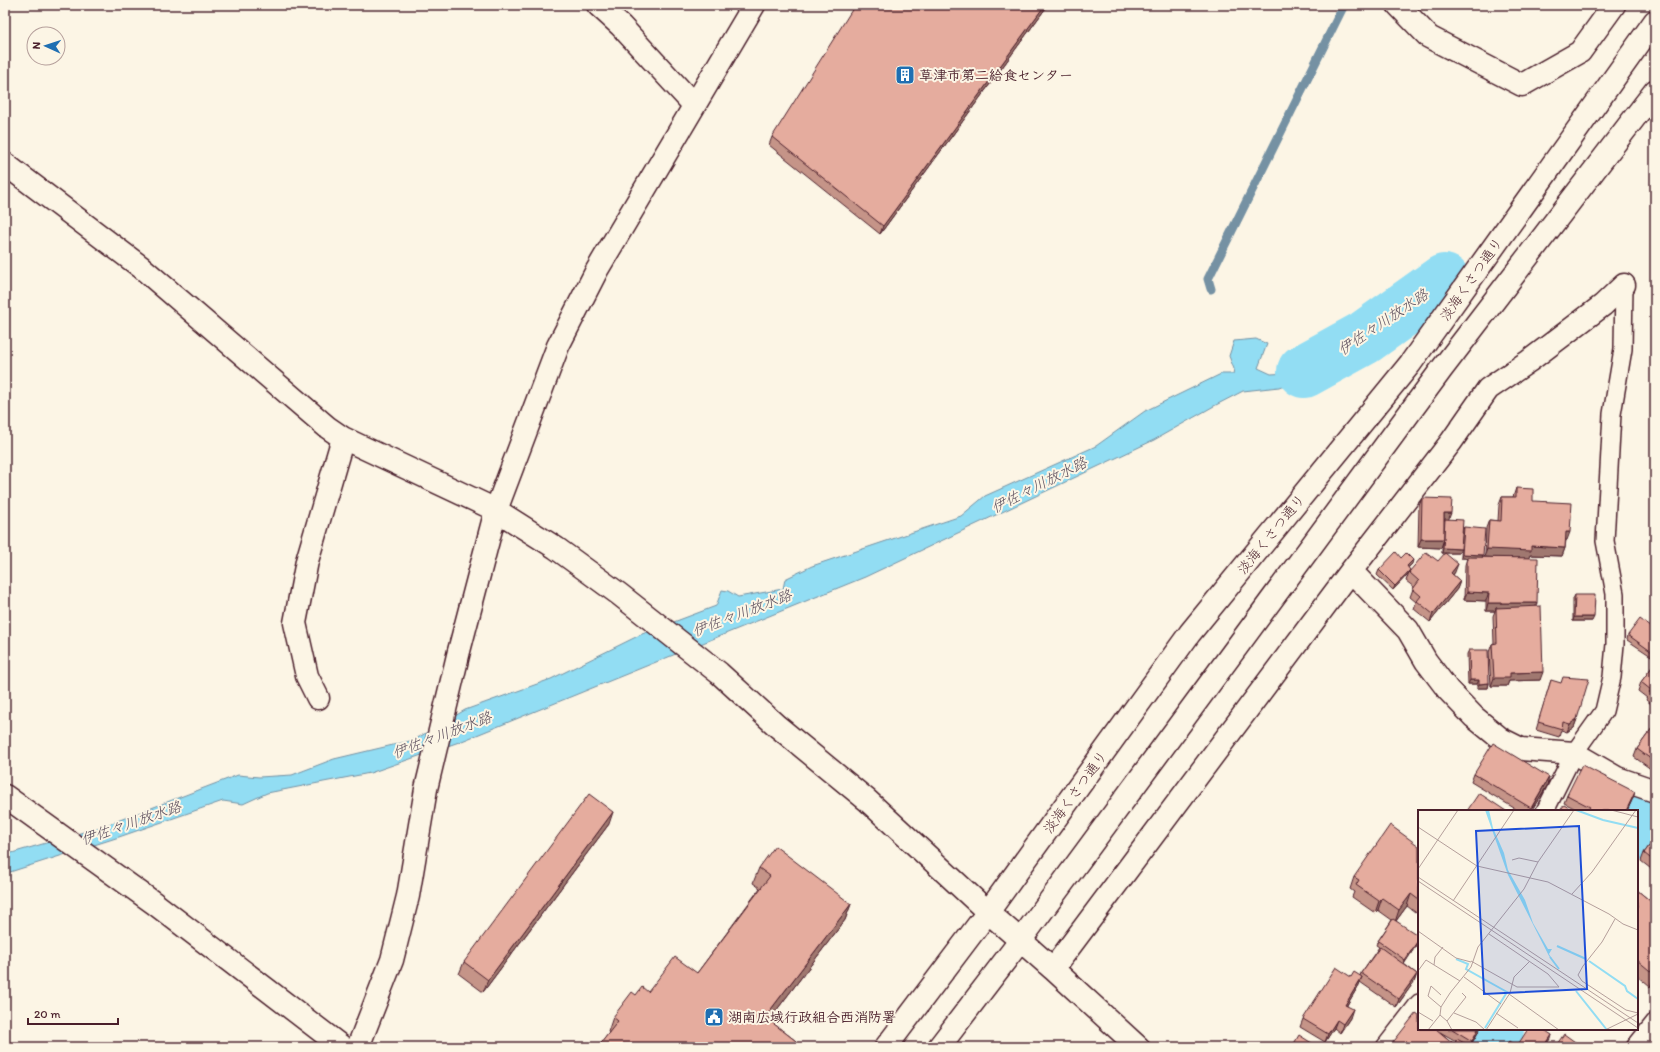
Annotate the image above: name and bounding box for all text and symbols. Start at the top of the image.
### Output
north arrow [26,26,66,66]
text: N [30,41,43,50]
building icon: 草津市第二給食センター [894,64,916,86]
place label: 草津市第二給食センター [919,67,1073,84]
street label: 淡海くさつ通り [1436,234,1506,324]
water label: 伊佐々川放水路 [1334,285,1432,359]
water label: 伊佐々川放水路 [988,453,1091,517]
street label: 淡海くさつ通り [1234,491,1309,578]
water label: 伊佐々川放水路 [690,585,795,640]
water label: 伊佐々川放水路 [390,707,495,762]
street label: 淡海くさつ通り [1040,748,1111,837]
water label: 伊佐々川放水路 [78,797,185,849]
inset map [1418,810,1638,1030]
scale bar [28,1000,118,1026]
public building icon: 湖南広域行政組合西消防署 [703,1006,725,1028]
text: 20 m [34,1007,61,1021]
place label: 湖南広域行政組合西消防署 [728,1009,896,1026]

